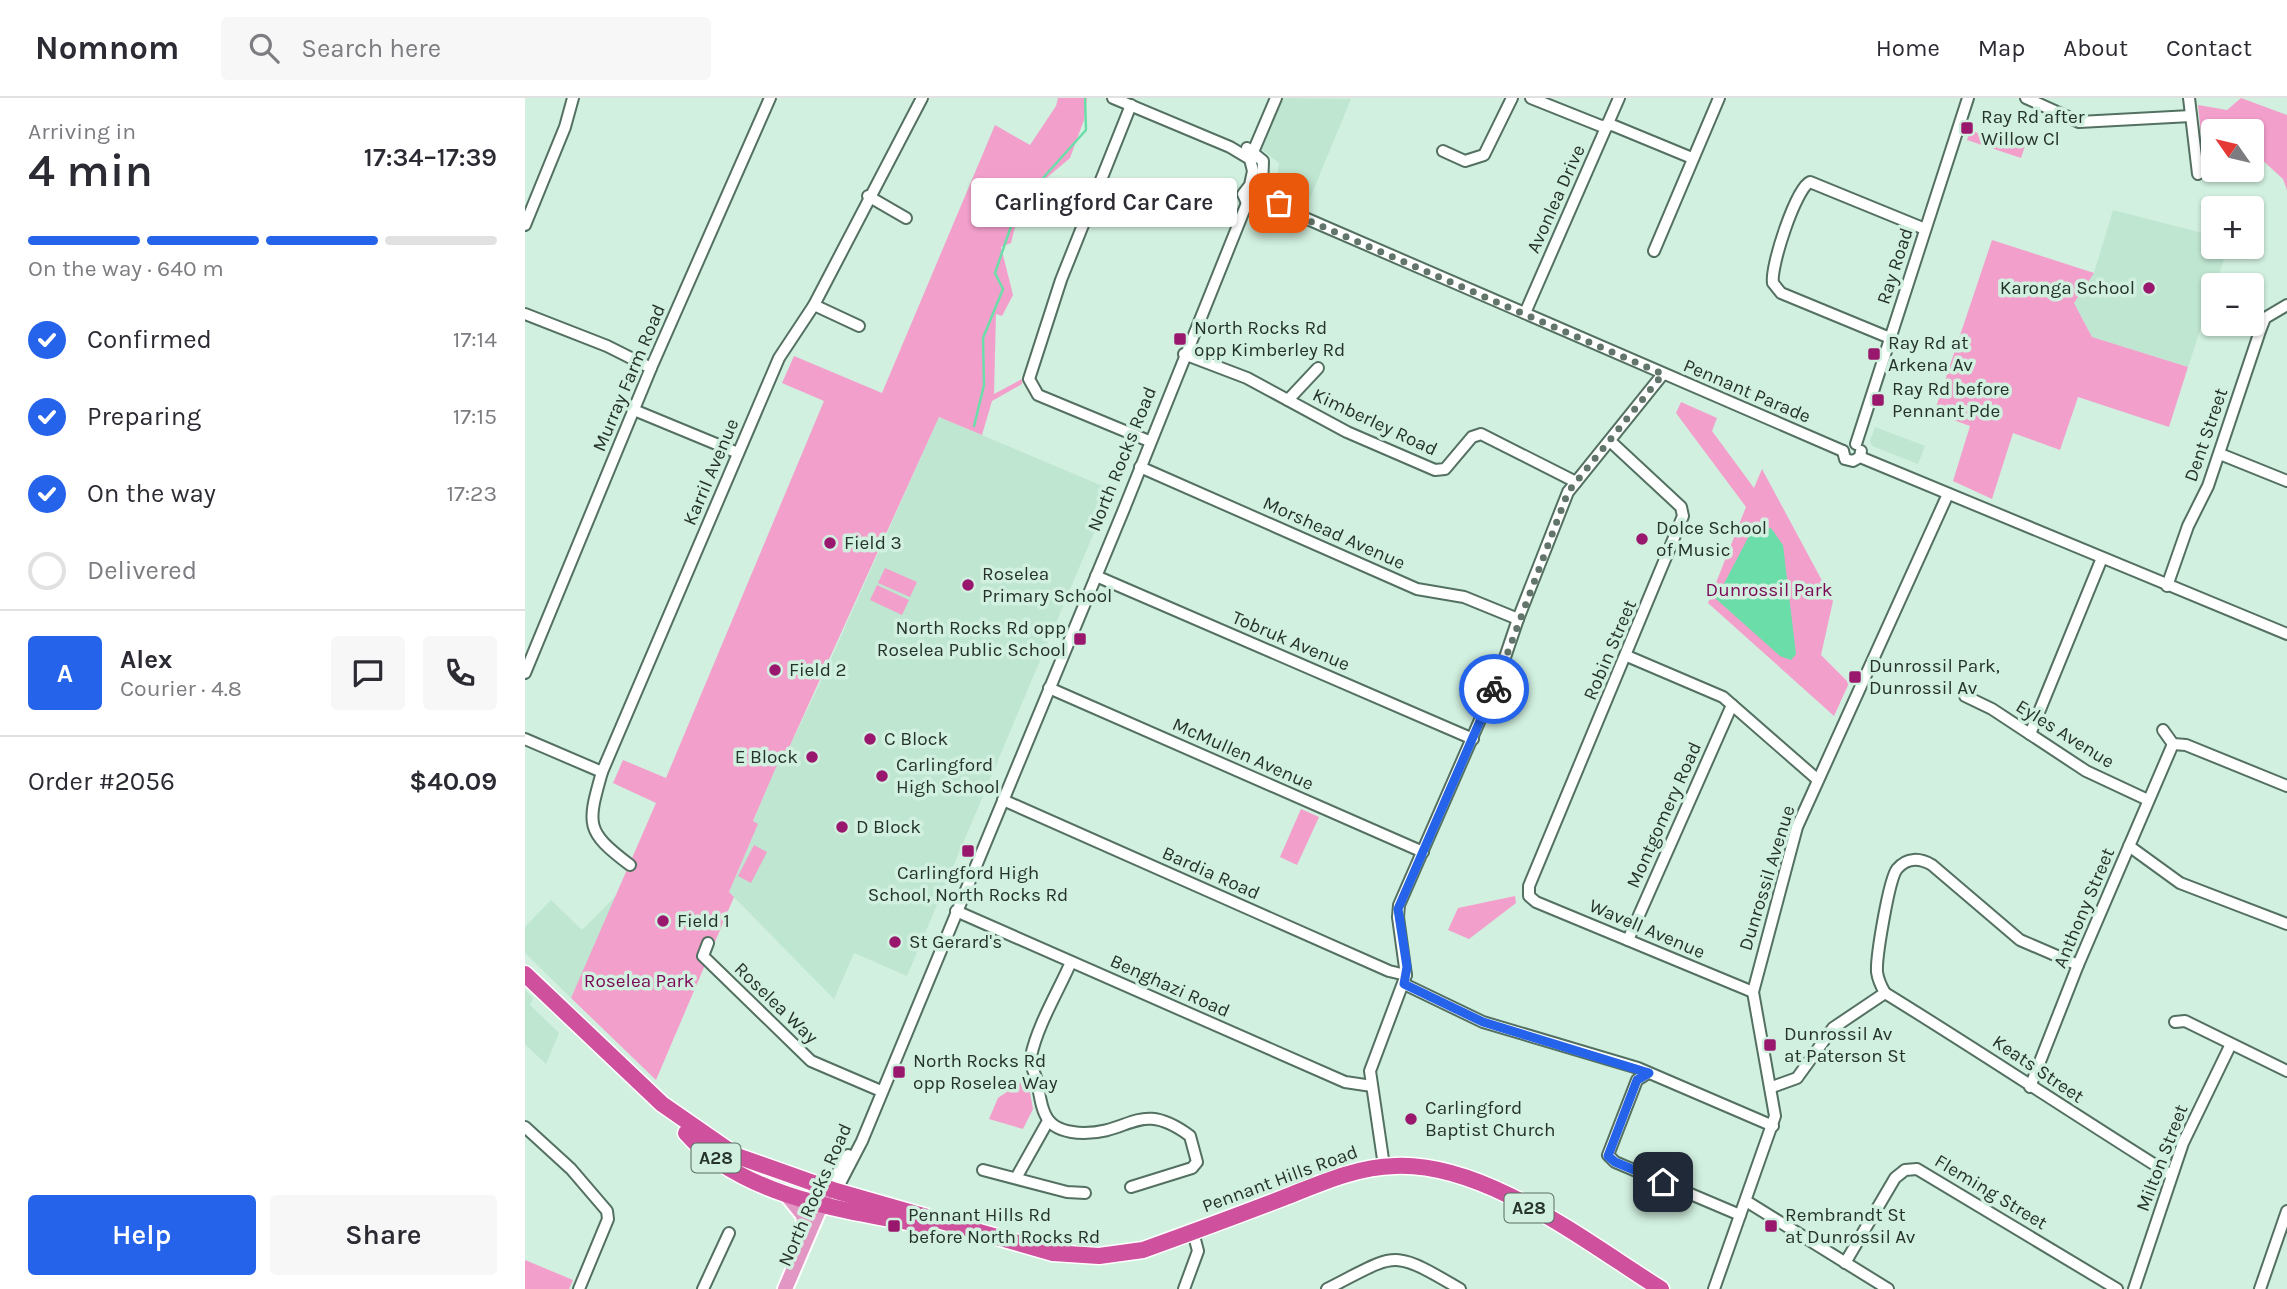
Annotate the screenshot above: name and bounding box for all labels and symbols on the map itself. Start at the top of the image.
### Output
place label: Ray Rd after Willow Cl [1981,106,2085,150]
north arrow [2201,119,2265,182]
marker: Ray Rd after Willow Cl [1959,120,1975,136]
street label: Avonlea Drive [1522,141,1590,257]
pin [1249,173,1309,233]
callout: Carlingford Car Care [971,178,1237,228]
street label: Ray Road [1872,225,1918,307]
place label: Karonga School [2000,277,2135,299]
marker: Karonga School [2141,280,2157,296]
street label: Murray Farm Road [588,301,670,455]
place label: North Rocks Rd opp Kimberley Rd [1194,317,1345,361]
marker: North Rocks Rd opp Kimberley Rd [1172,331,1188,347]
place label: Ray Rd at Arkena Av [1888,332,1973,376]
marker: Ray Rd at Arkena Av [1866,346,1882,362]
street label: Pennant Parade [1680,354,1814,428]
place label: Ray Rd before Pennant Pde [1892,378,2009,422]
street label: North Rocks Road [1083,383,1161,535]
street label: Kimberley Road [1309,383,1441,461]
street label: Dent Street [2180,385,2232,485]
marker: Ray Rd before Pennant Pde [1870,392,1886,408]
street label: Karril Avenue [679,415,743,529]
street label: Morshead Avenue [1259,492,1409,574]
place label: Dolce School of Music [1656,517,1767,561]
marker: Dolce School of Music [1634,531,1650,547]
place label: Field 3 [844,532,902,554]
marker: Field 3 [822,535,838,551]
place label: Roselea Primary School [982,563,1112,607]
marker: Roselea Primary School [960,577,976,593]
park label: Dunrossil Park [1706,579,1833,601]
street label: Robin Street [1579,596,1641,704]
street label: Tobruk Avenue [1229,606,1353,676]
place label: North Rocks Rd opp Roselea Public School [877,617,1066,661]
marker: North Rocks Rd opp Roselea Public School [1072,631,1088,647]
courier [1459,654,1529,724]
place label: Dunrossil Park, Dunrossil Av [1869,655,2000,699]
place label: Field 2 [789,659,846,681]
marker: Field 2 [767,662,783,678]
marker: Dunrossil Park, Dunrossil Av [1847,669,1863,685]
street label: Eyles Avenue [2012,695,2118,773]
street label: McMullen Avenue [1169,713,1317,795]
place label: C Block [884,728,948,750]
marker: C Block [862,731,878,747]
street label: Montgomery Road [1622,738,1706,892]
place label: E Block [735,746,798,768]
marker: E Block [804,749,820,765]
place label: Carlingford High School [896,754,1000,798]
marker: Carlingford High School [874,768,890,784]
street label: Dunrossil Avenue [1734,803,1800,953]
place label: D Block [856,816,921,838]
marker: D Block [834,819,850,835]
street label: Bardia Road [1159,842,1263,904]
marker: Carlingford High School, North Rocks Rd [960,843,976,859]
street label: Anthony Street [2049,845,2119,971]
place label: Carlingford High School, North Rocks Rd [868,862,1068,906]
street label: Wavell Avenue [1586,895,1708,963]
place label: Field 1 [677,910,730,932]
marker: Field 1 [655,913,671,929]
place label: St Gerard's [909,931,1002,953]
marker: St Gerard's [887,934,903,950]
street label: Benghazi Road [1107,950,1233,1022]
street label: Roselea Way [730,958,822,1048]
park label: Roselea Park [584,970,694,992]
place label: Dunrossil Av at Paterson St [1784,1023,1906,1067]
street label: Keats Street [1988,1030,2088,1108]
marker: Dunrossil Av at Paterson St [1762,1037,1778,1053]
place label: North Rocks Rd opp Roselea Way [913,1050,1058,1094]
marker: North Rocks Rd opp Roselea Way [891,1064,907,1080]
place label: Carlingford Baptist Church [1425,1097,1556,1141]
street label: Milton Street [2132,1101,2192,1215]
marker: Carlingford Baptist Church [1403,1111,1419,1127]
street label: North Rocks Road [774,1120,856,1270]
street label: Pennant Hills Road [1199,1141,1361,1217]
road number: A28 [691,1143,741,1172]
street label: Fleming Street [1931,1150,2051,1234]
pin [1633,1152,1693,1212]
road number: A28 [1504,1194,1553,1223]
place label: Pennant Hills Rd before North Rocks Rd [908,1204,1100,1248]
place label: Rembrandt St at Dunrossil Av [1785,1204,1916,1248]
marker: Pennant Hills Rd before North Rocks Rd [886,1218,902,1234]
marker: Rembrandt St at Dunrossil Av [1763,1218,1779,1234]

